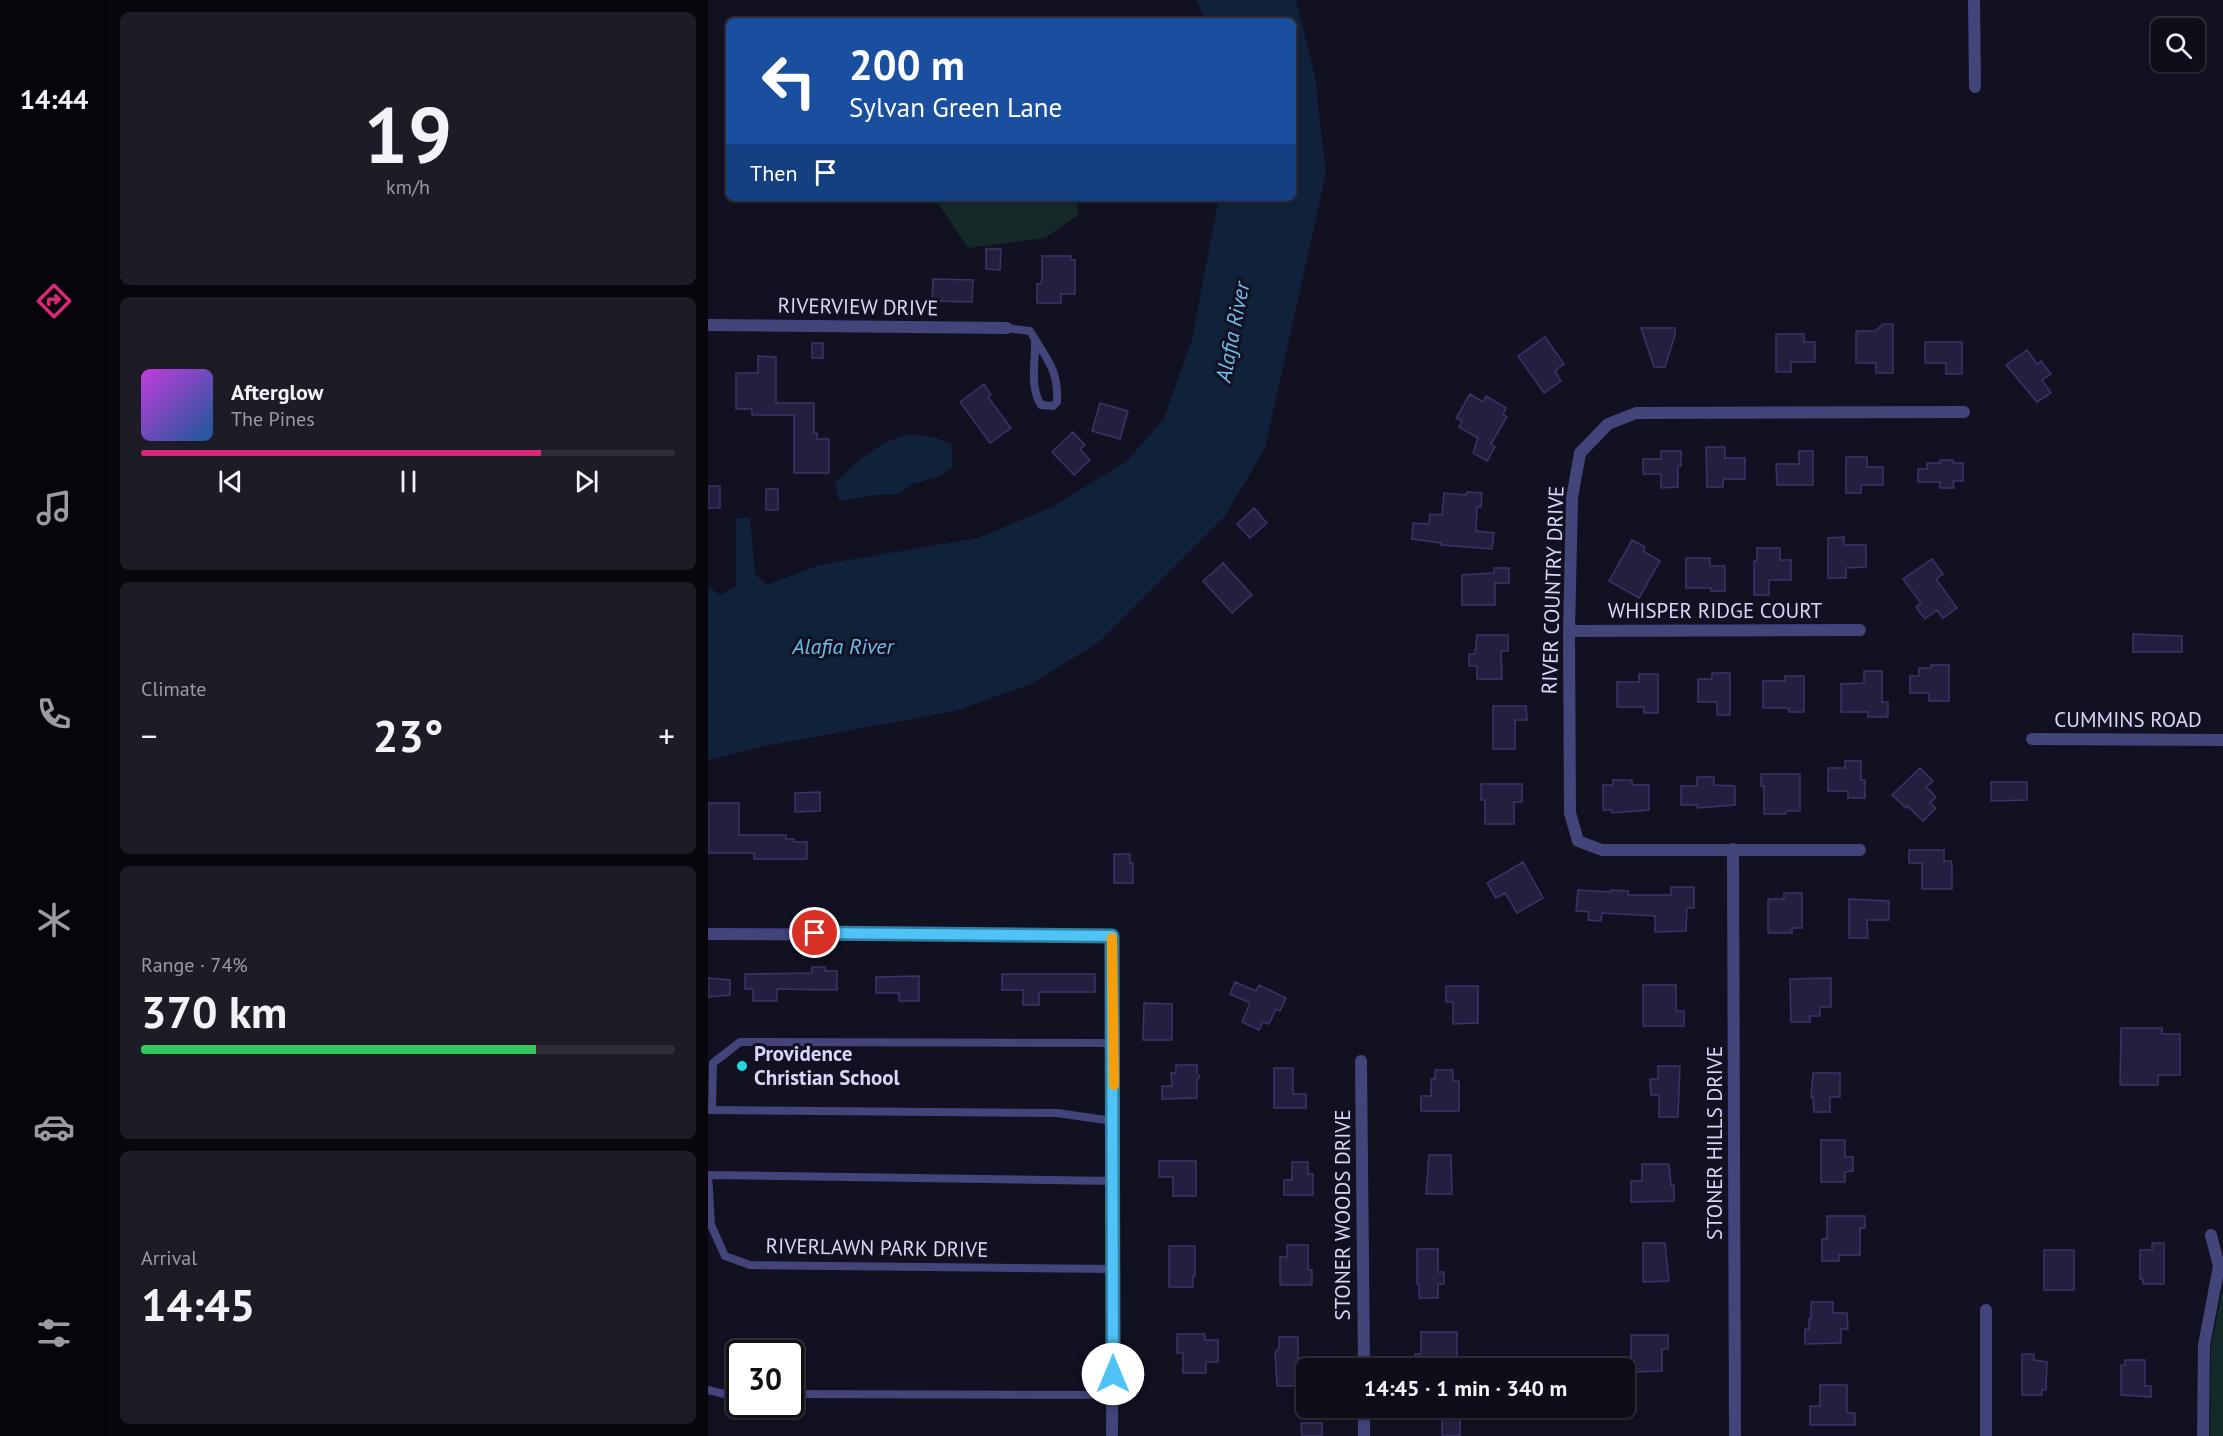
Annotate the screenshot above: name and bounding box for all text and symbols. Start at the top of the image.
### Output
map controls [2151,18,2205,72]
button: search [2151,18,2205,72]
text: 200 m [849,37,965,92]
icon: left [750,42,828,120]
text: 14:44 [20,82,88,116]
text: 19 [364,84,452,185]
text: Sylvan Green Lane [849,90,1062,124]
icon: arrive [809,156,842,189]
text: Then [750,159,797,187]
text: km/h [386,174,430,200]
water label: Alafia River [1208,278,1256,385]
icon: directions [33,280,75,322]
street label: RIVERVIEW DRIVE [777,292,939,321]
text: Afterglow [231,378,323,406]
text: The Pines [231,406,315,432]
icon: previous [214,465,247,498]
icon: pause [392,465,425,498]
icon: next [570,465,603,498]
street label: RIVER COUNTRY DRIVE [1535,485,1570,695]
icon: music [33,487,75,529]
street label: WHISPER RIDGE COURT [1608,597,1822,624]
water label: Alafia River [791,632,896,660]
text: Climate [141,676,207,702]
icon: phone [33,693,75,735]
text: 23° [373,706,443,764]
street label: CUMMINS ROAD [2054,706,2202,733]
text: − [141,714,158,757]
text: + [658,714,675,757]
icon: climate [33,899,75,941]
pin [789,907,840,958]
icon: arrive [798,916,831,949]
text: Range · 74% [141,952,248,978]
text: 370 km [141,982,287,1040]
place label: Providence Christian School [754,1040,900,1091]
street label: STONER HILLS DRIVE [1701,1046,1728,1240]
marker: Providence Christian School [735,1059,749,1073]
icon: car [33,1106,75,1148]
street label: STONER WOODS DRIVE [1329,1110,1356,1320]
street label: RIVERLAWN PARK DRIVE [765,1232,989,1263]
text: Arrival [141,1245,197,1271]
text: 14:45 [141,1275,255,1333]
icon: filters [33,1312,75,1354]
speed limit sign: 30 [726,1340,804,1418]
position arrow [1081,1342,1145,1406]
text: 14:45 · 1 min · 340 m [1364,1374,1567,1402]

